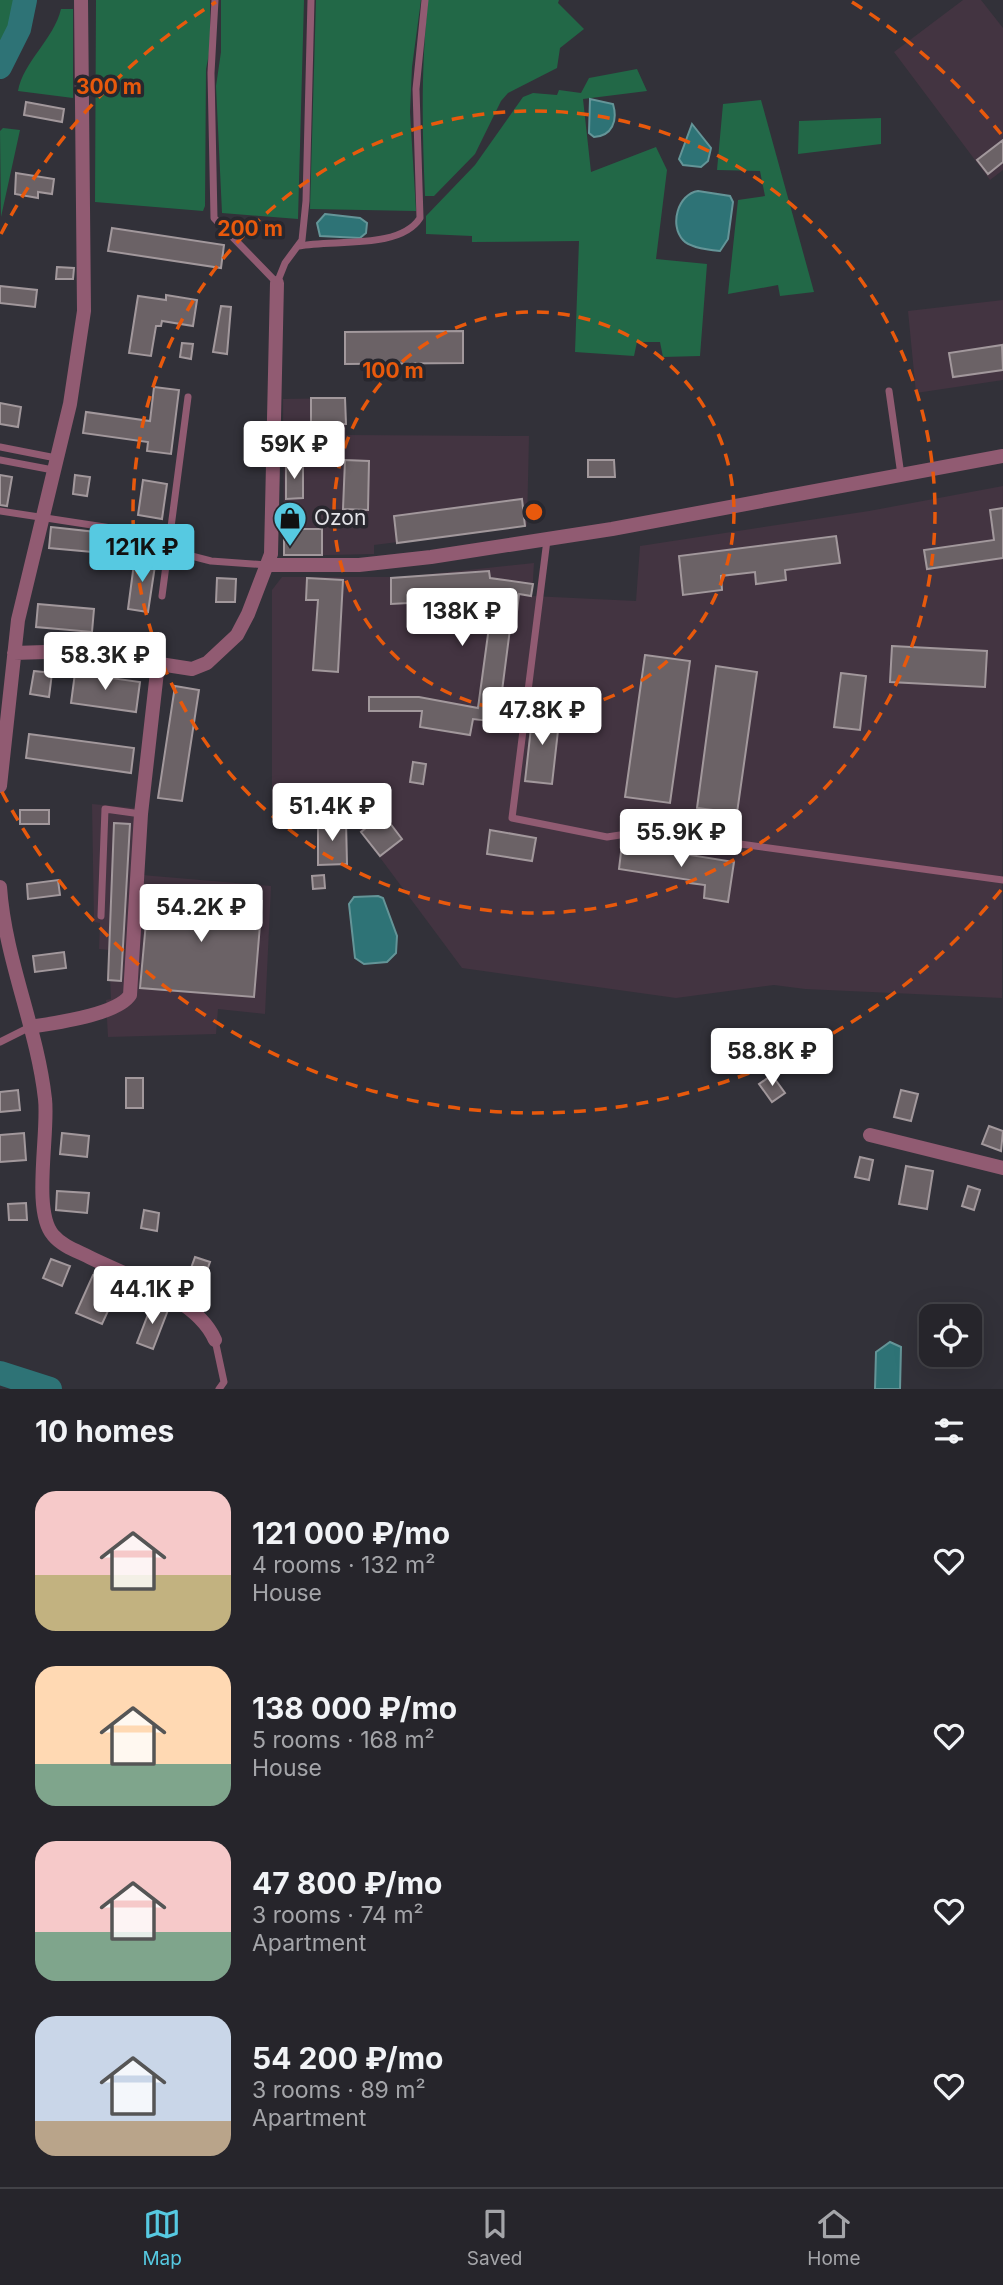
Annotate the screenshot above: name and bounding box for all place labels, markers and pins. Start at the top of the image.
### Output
pin: 59K ₽ [245,421,343,481]
shop icon: Ozon [271,499,309,548]
centre of rings [522,500,546,524]
place label: Ozon [314,505,366,530]
pin: 121K ₽ [85,524,199,584]
pin: 138K ₽ [405,588,519,648]
pin: 58.3K ₽ [40,632,170,692]
pin: 47.8K ₽ [477,688,607,747]
pin: 51.4K ₽ [267,784,397,843]
pin: 55.9K ₽ [616,810,746,869]
pin: 54.2K ₽ [136,884,266,944]
pin: 58.8K ₽ [707,1028,837,1088]
pin: 44.1K ₽ [87,1266,217,1326]

